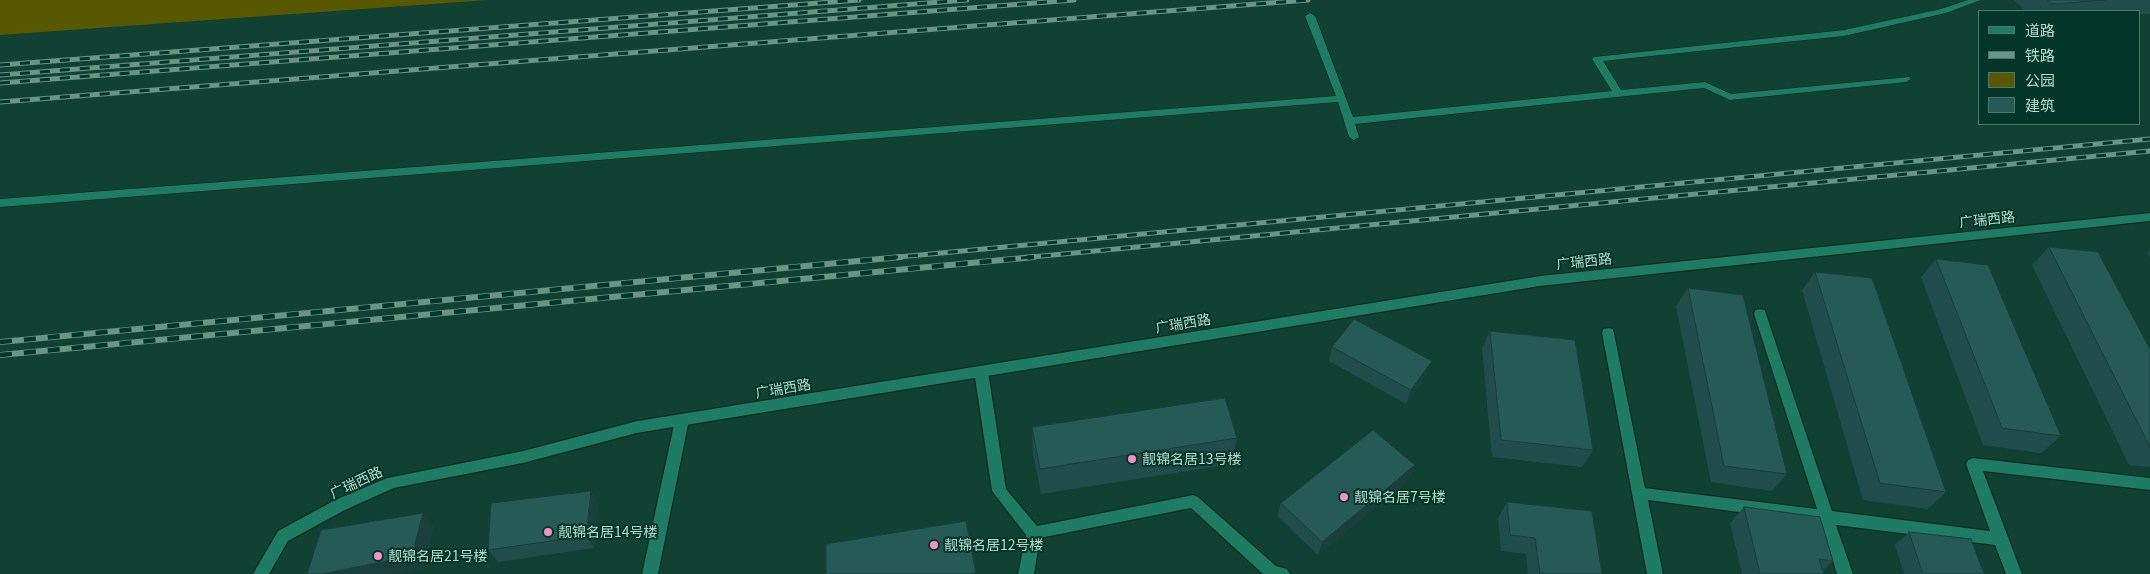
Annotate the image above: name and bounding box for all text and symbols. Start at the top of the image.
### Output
legend [1978,10,2140,125]
text: 道路 [2025,19,2055,40]
text: 铁路 [2025,44,2055,65]
text: 公园 [2025,69,2055,90]
text: 建筑 [2025,94,2055,115]
street label: 广瑞西路 [1958,208,2016,230]
street label: 广瑞西路 [1555,250,1613,272]
street label: 广瑞西路 [1154,310,1212,336]
street label: 广瑞西路 [754,375,812,401]
place label: 靓锦名居13号楼 [1142,451,1242,467]
marker: 靓锦名居13号楼 [1126,453,1138,465]
street label: 广瑞西路 [327,463,385,501]
place label: 靓锦名居7号楼 [1354,489,1446,505]
marker: 靓锦名居7号楼 [1338,491,1350,503]
place label: 靓锦名居14号楼 [558,524,658,540]
marker: 靓锦名居14号楼 [542,526,554,538]
place label: 靓锦名居12号楼 [944,537,1044,553]
marker: 靓锦名居12号楼 [928,539,940,551]
place label: 靓锦名居21号楼 [388,548,488,564]
marker: 靓锦名居21号楼 [372,550,384,562]

